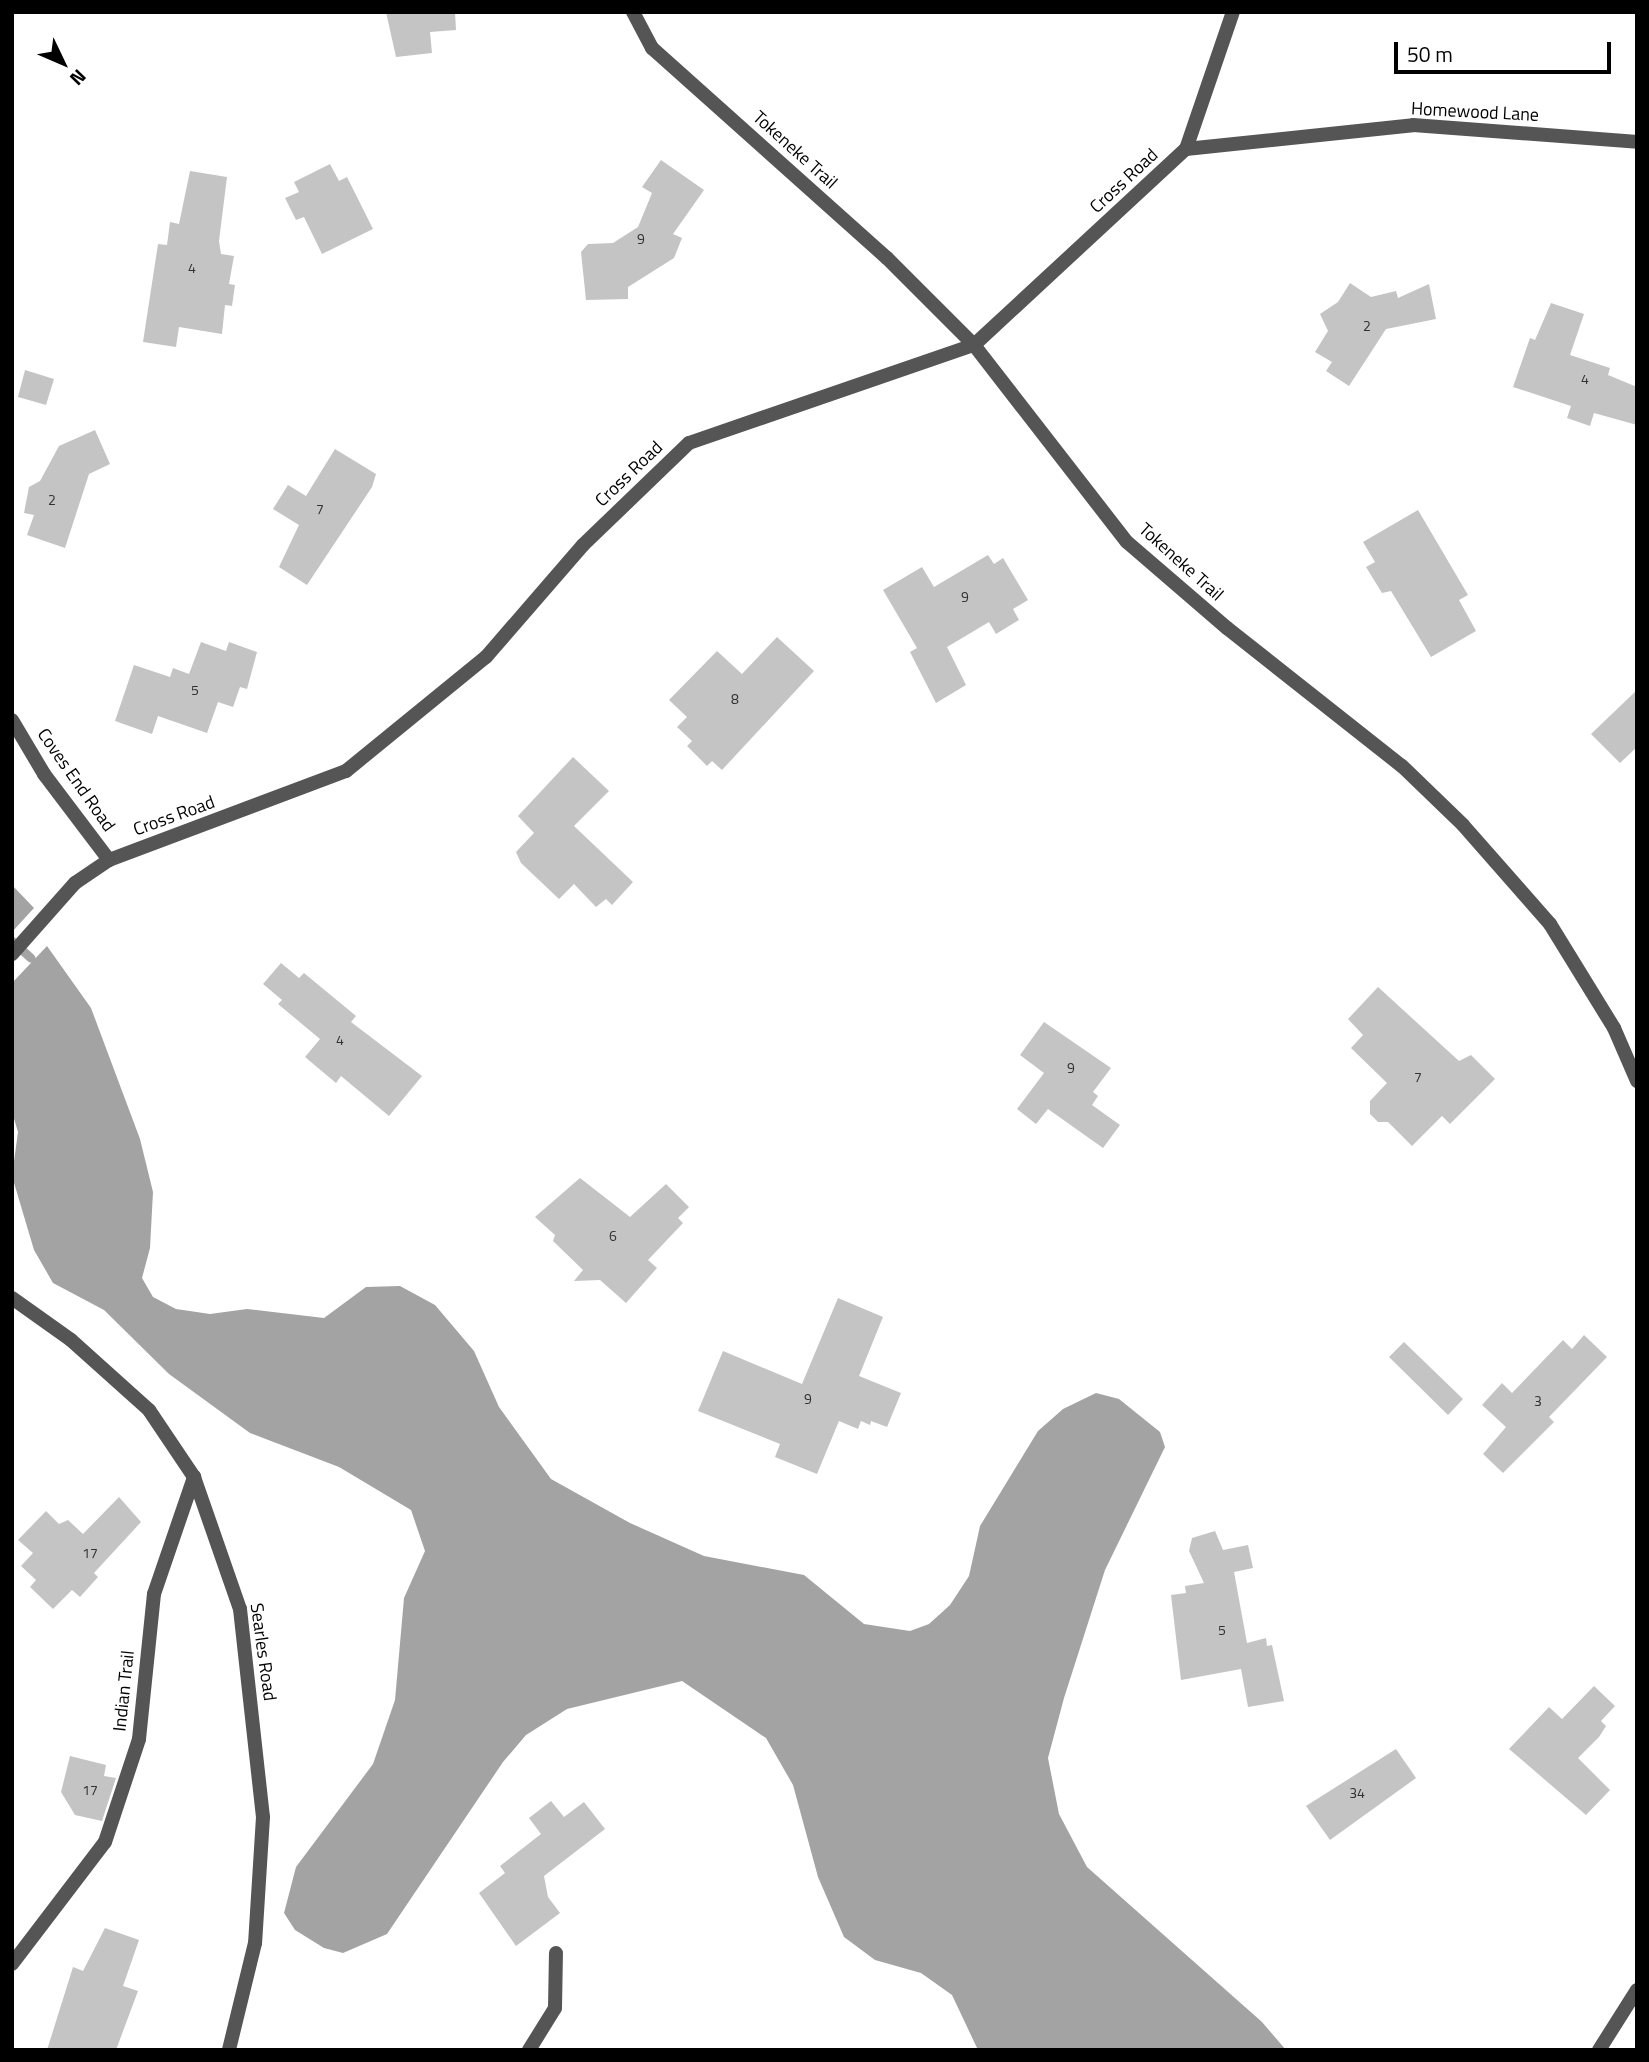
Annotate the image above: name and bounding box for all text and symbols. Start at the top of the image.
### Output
north arrow [28,28,98,98]
scale bar [1397,28,1614,72]
text: 50 m [1407,38,1453,70]
text: N [63,63,93,93]
street label: Homewood Lane [1410,98,1540,126]
street label: Tokeneke Trail [748,106,842,194]
street label: Cross Road [1086,144,1162,218]
house number: 9 [637,231,645,247]
house number: 4 [188,260,196,276]
house number: 2 [1363,318,1371,334]
house number: 4 [1581,371,1589,387]
street label: Cross Road [591,437,667,511]
house number: 2 [48,492,56,508]
house number: 7 [316,501,324,517]
street label: Tokeneke Trail [1134,518,1228,606]
house number: 9 [961,589,969,605]
house number: 5 [191,682,199,698]
house number: 8 [731,691,739,707]
street label: Coves End Road [32,724,120,836]
street label: Cross Road [130,791,218,841]
house number: 4 [336,1032,344,1048]
house number: 9 [1067,1060,1075,1076]
house number: 7 [1414,1069,1422,1085]
house number: 6 [609,1228,617,1244]
house number: 9 [804,1391,812,1407]
house number: 3 [1534,1393,1542,1409]
house number: 17 [82,1545,98,1561]
street label: Searles Road [245,1602,281,1702]
house number: 5 [1218,1622,1226,1638]
street label: Indian Trail [109,1649,139,1733]
house number: 17 [82,1782,98,1798]
house number: 34 [1349,1785,1365,1801]

